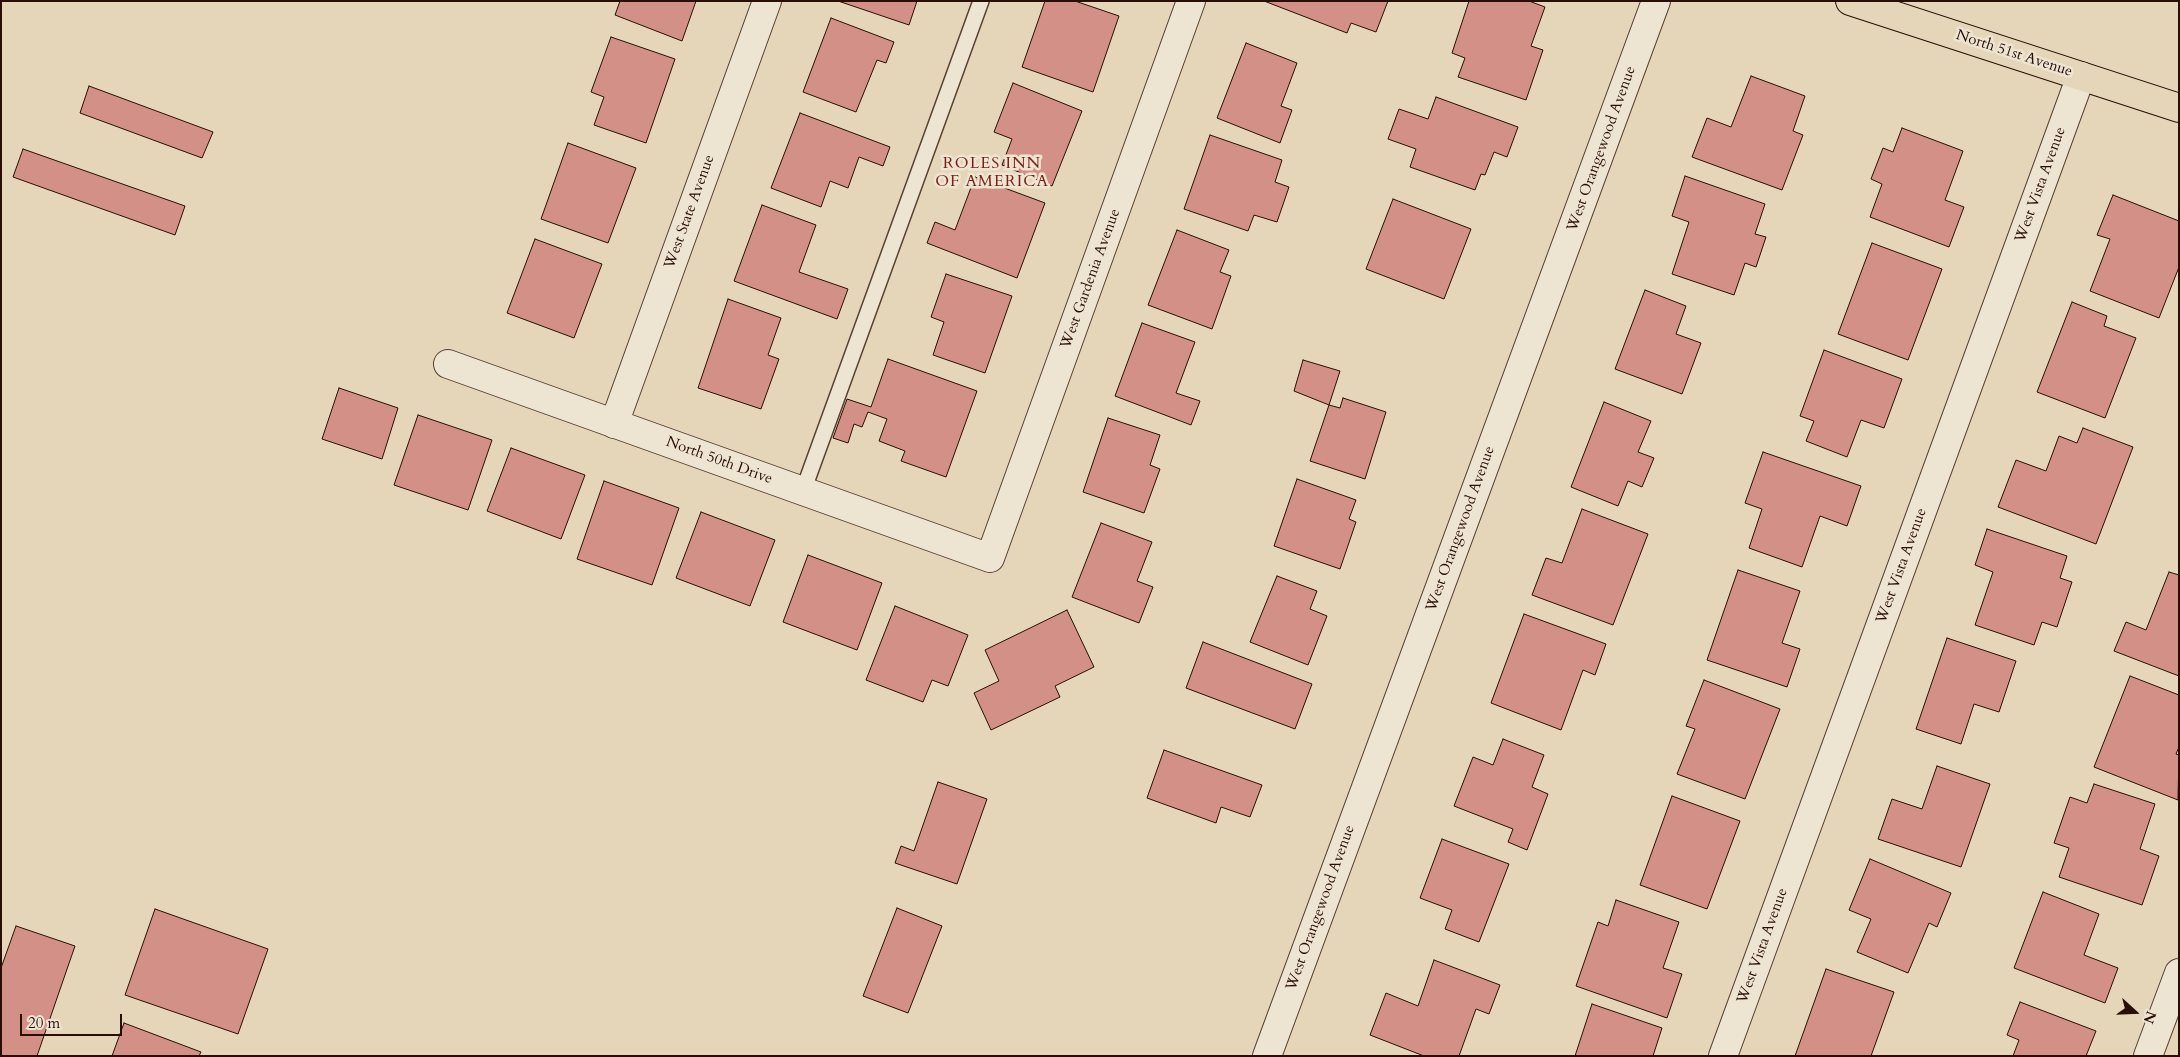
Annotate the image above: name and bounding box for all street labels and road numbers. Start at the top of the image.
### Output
street label: North 51st Avenue [1954,27,2074,81]
street label: West Orangewood Avenue [1564,64,1640,234]
street label: West Vista Avenue [2012,125,2070,245]
street label: West State Avenue [661,152,719,272]
street label: West Gardenia Avenue [1057,207,1125,351]
street label: North 50th Drive [663,433,775,489]
street label: West Orangewood Avenue [1423,444,1499,614]
street label: West Vista Avenue [1873,506,1931,626]
street label: West Orangewood Avenue [1283,823,1359,993]
street label: West Vista Avenue [1734,886,1792,1006]

